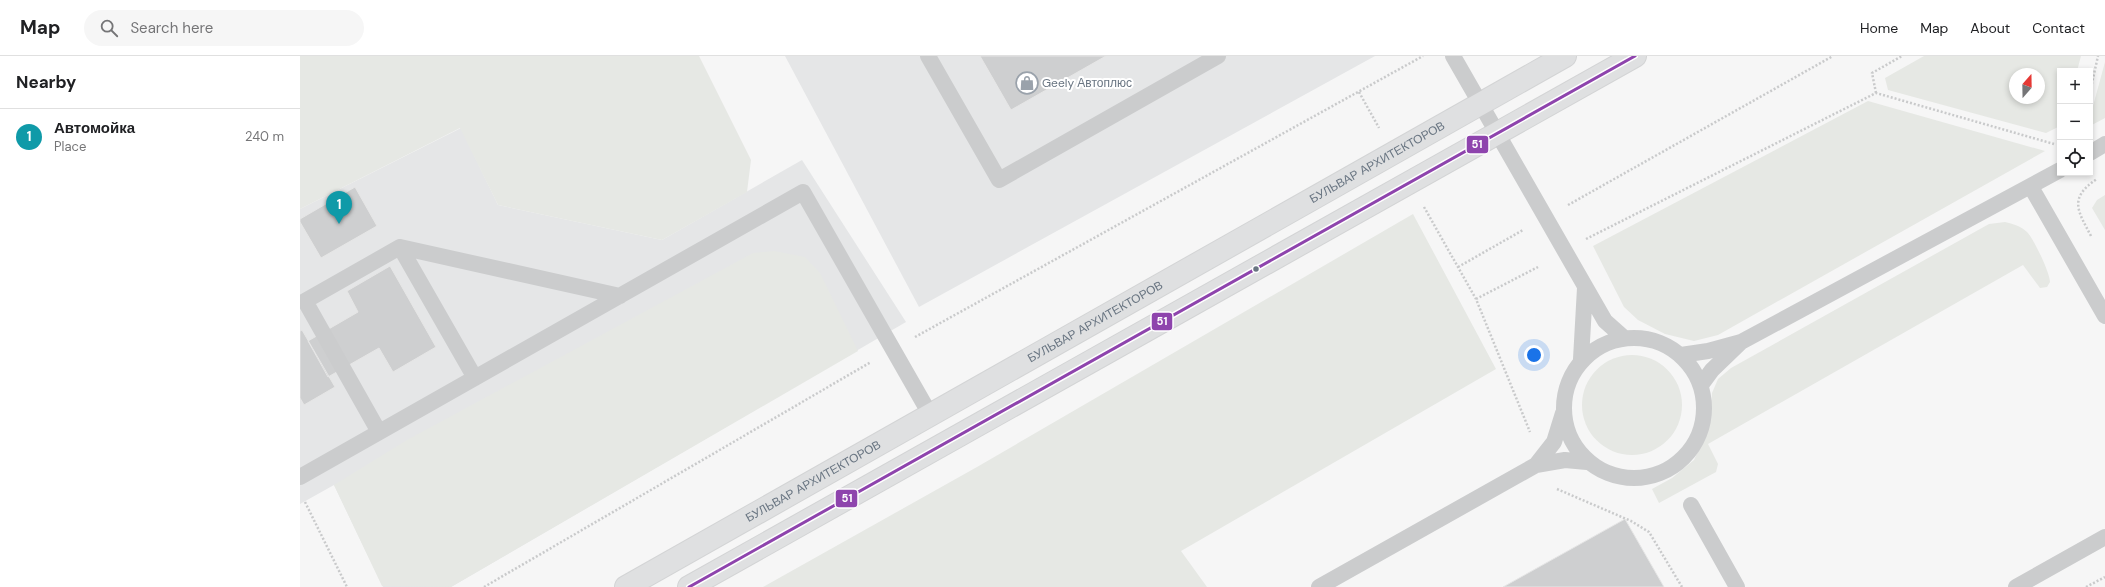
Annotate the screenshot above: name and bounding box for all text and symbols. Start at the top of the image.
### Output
search box [84,10,364,46]
text: Map [20,15,60,40]
icon: search [98,17,120,39]
text: Search here [130,18,213,38]
text: Home [1860,19,1898,37]
text: Map [1920,19,1948,37]
text: About [1970,19,2010,37]
text: Contact [2032,19,2085,37]
north arrow [2009,68,2045,104]
map controls [2057,68,2093,176]
button: + [2057,68,2093,104]
shop icon: Geely Автоплюс [1014,70,1040,96]
text: Nearby [16,71,76,93]
place label: Geely Автоплюс [1042,75,1132,91]
button: − [2057,104,2093,140]
text: Автомойка [54,118,135,138]
street label: БУЛЬВАР АРХИТЕКТОРОВ [1307,118,1448,207]
text: 1 [27,128,31,145]
text: 240 m [245,128,284,145]
line badge: 51 [1466,135,1489,154]
text: 51 [1472,137,1482,151]
text: Place [54,138,86,155]
button: locate [2057,140,2093,176]
pin: 1 [326,191,352,224]
unlabelled marker [1251,264,1261,274]
street label: БУЛЬВАР АРХИТЕКТОРОВ [1025,277,1166,366]
line badge: 51 [1151,312,1173,331]
text: 51 [1157,314,1167,328]
your location [1524,345,1544,365]
street label: БУЛЬВАР АРХИТЕКТОРОВ [743,437,884,526]
line badge: 51 [835,489,858,508]
text: 51 [842,491,852,505]

